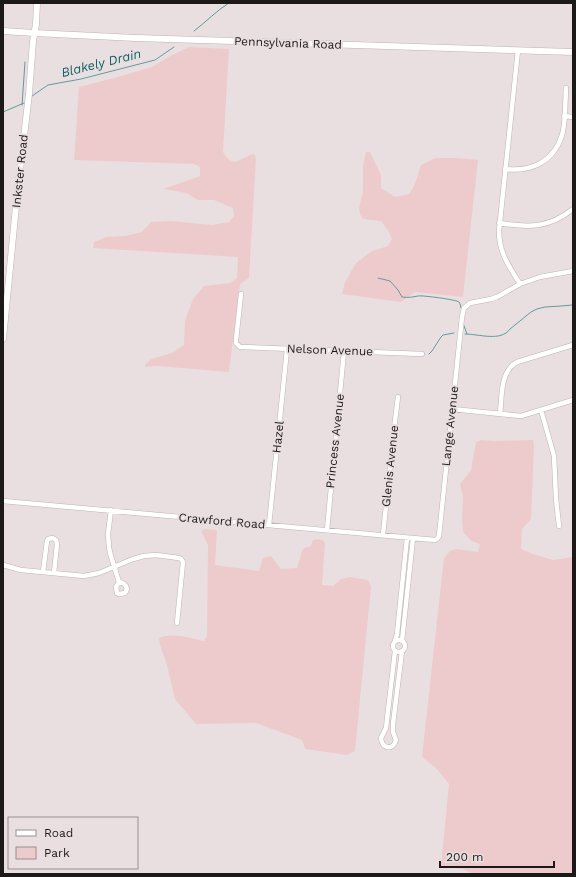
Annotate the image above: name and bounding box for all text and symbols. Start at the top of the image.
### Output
street label: Pennsylvania Road [234,34,342,52]
water label: Blakely Drain [60,46,143,80]
street label: Inkster Road [9,134,31,208]
street label: Nelson Avenue [287,341,373,359]
street label: Lange Avenue [439,385,461,467]
street label: Princess Avenue [323,393,347,489]
street label: Hazel [269,420,287,454]
street label: Glenis Avenue [379,424,401,508]
street label: Crawford Road [178,510,266,532]
legend [8,817,138,869]
text: Road [44,826,73,840]
scale bar [440,843,554,869]
text: Park [44,846,70,860]
text: 200 m [446,850,483,864]

